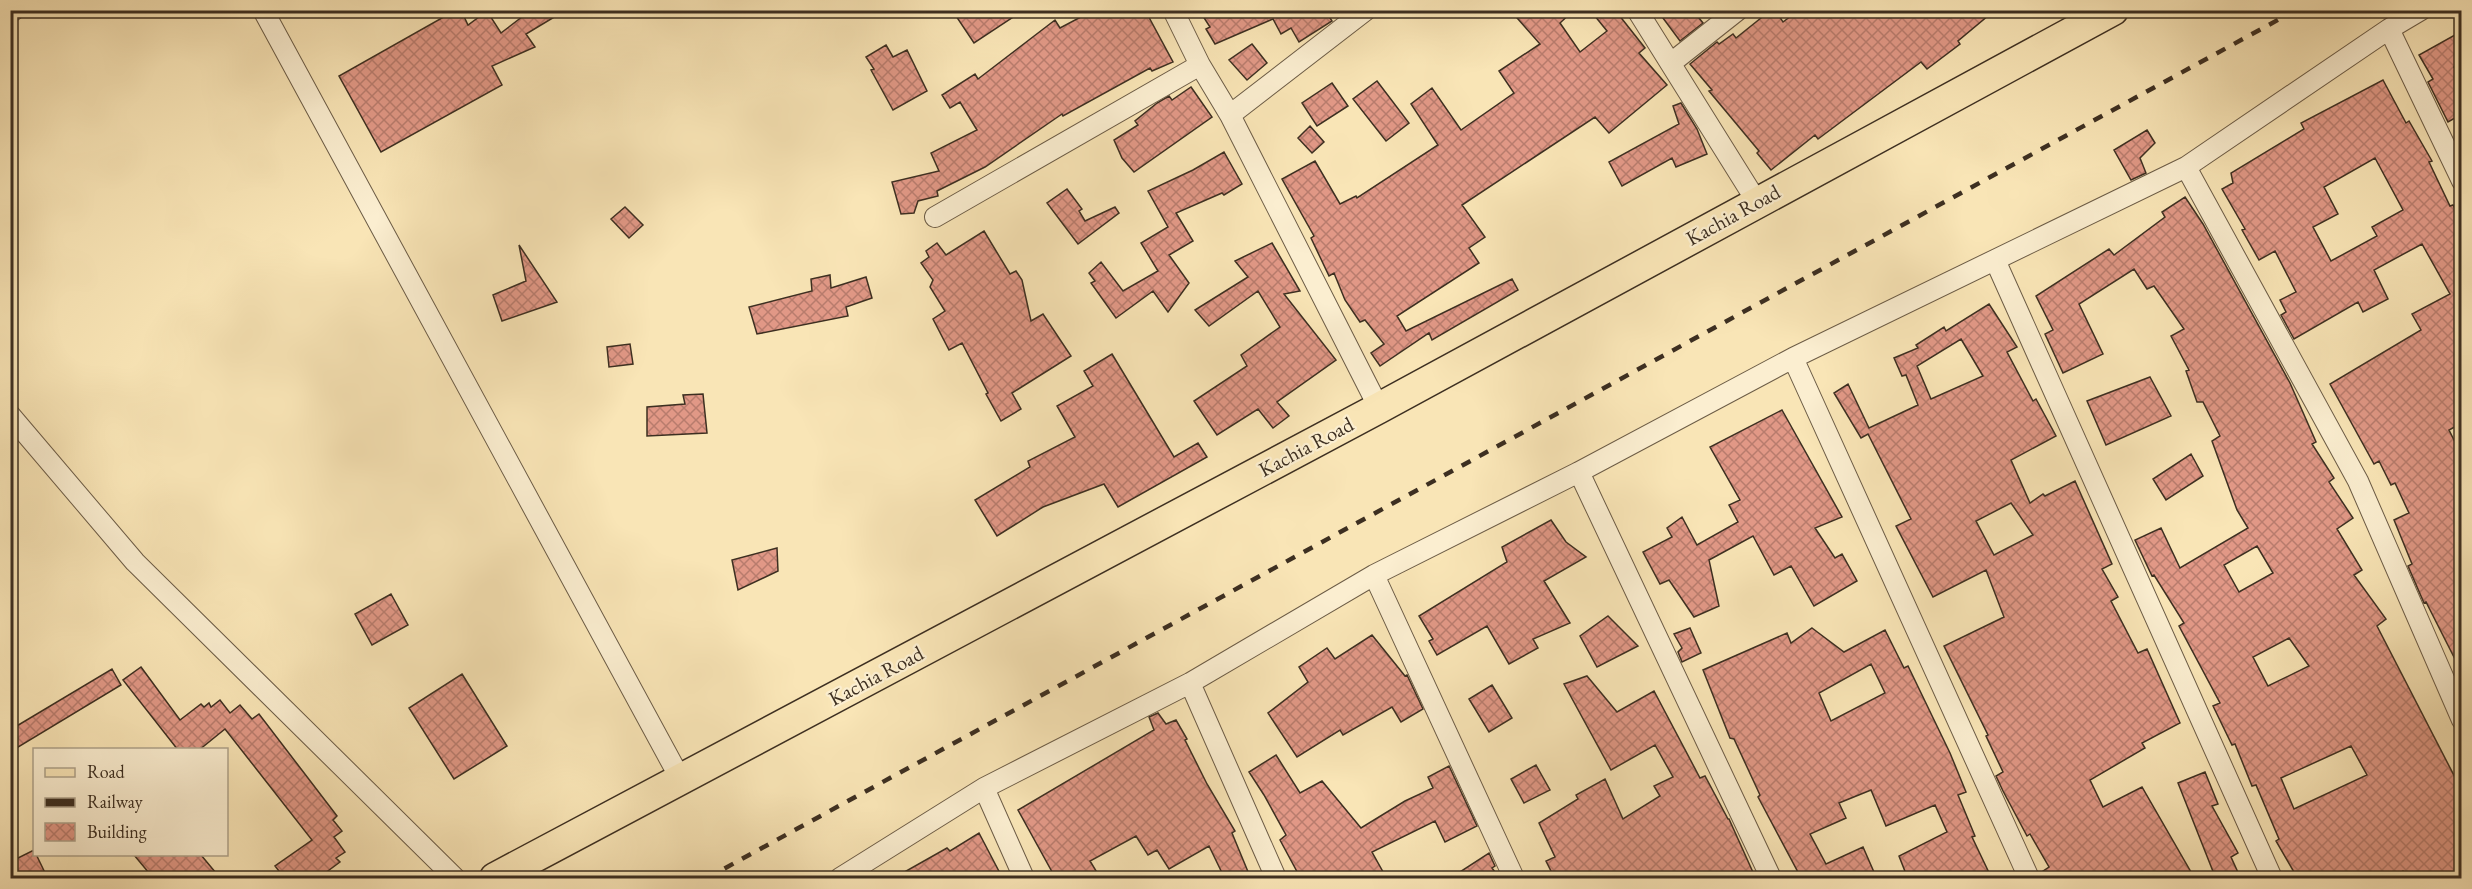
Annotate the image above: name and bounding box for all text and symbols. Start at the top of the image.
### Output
street label: Kachia Road [1681,177,1785,252]
street label: Kachia Road [1254,410,1358,483]
street label: Kachia Road [824,639,928,712]
legend [33,748,228,856]
text: Road [87,760,126,783]
text: Railway [87,790,143,813]
text: Building [87,820,147,843]

